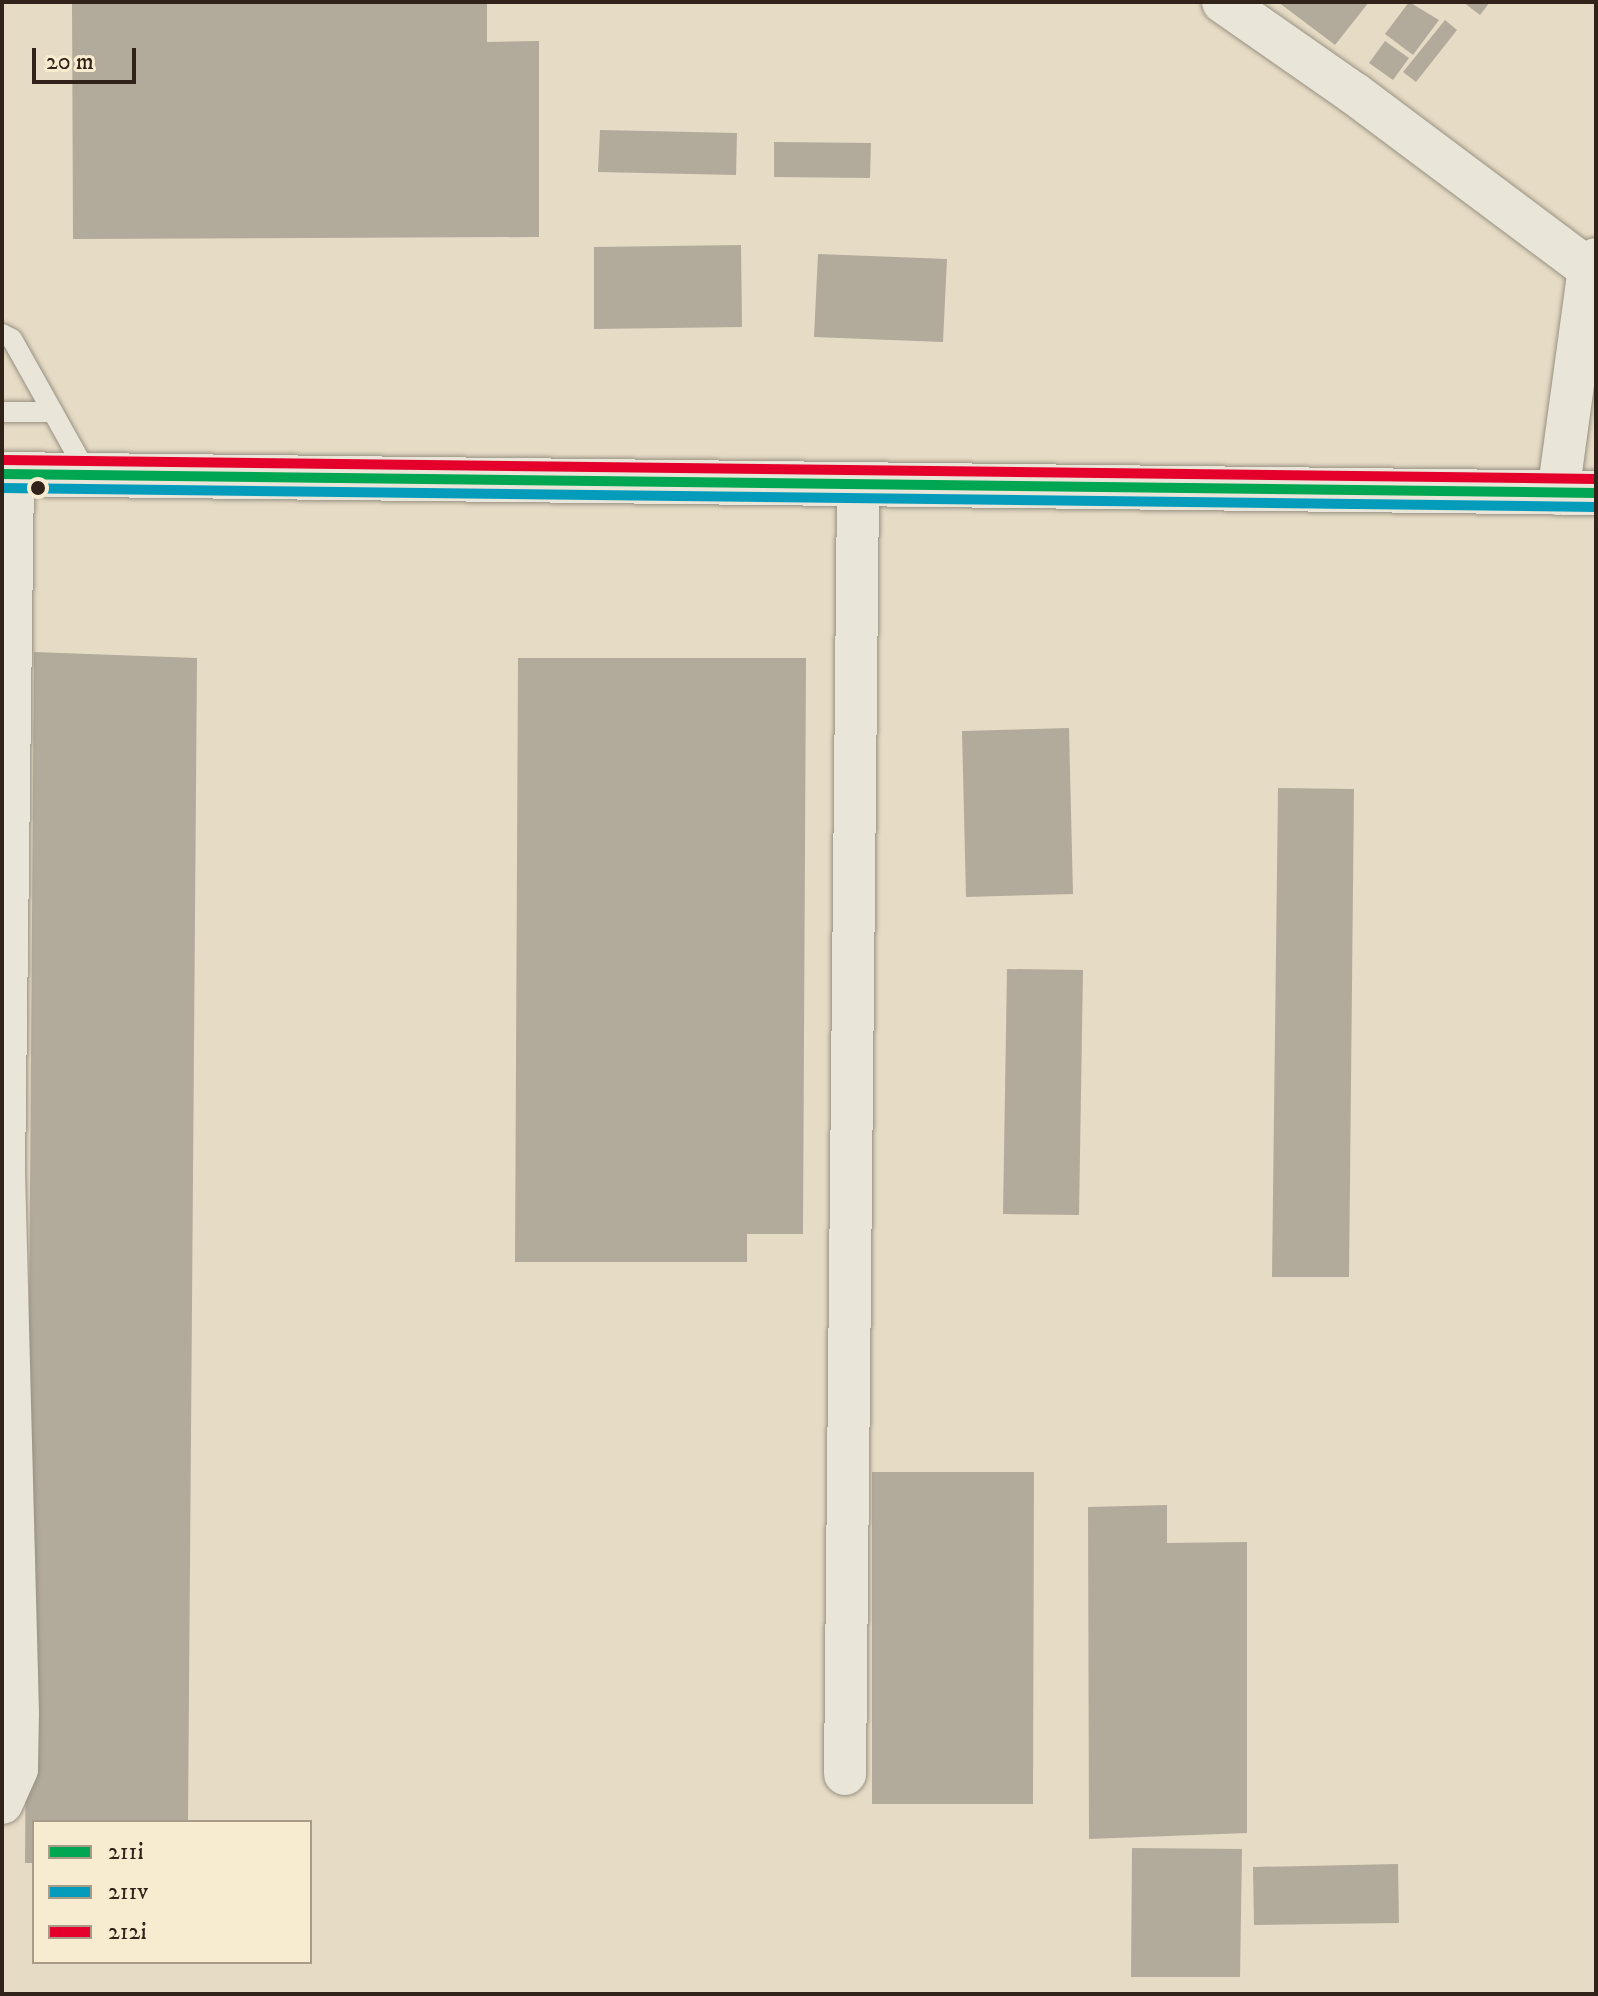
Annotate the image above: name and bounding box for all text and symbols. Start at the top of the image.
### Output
scale bar [36,32,140,82]
text: 20 m [46,47,94,77]
unlabelled marker [30,480,46,496]
legend [32,1820,312,1964]
text: 211i [108,1837,144,1867]
text: 211v [108,1877,148,1907]
text: 212i [108,1917,147,1947]

